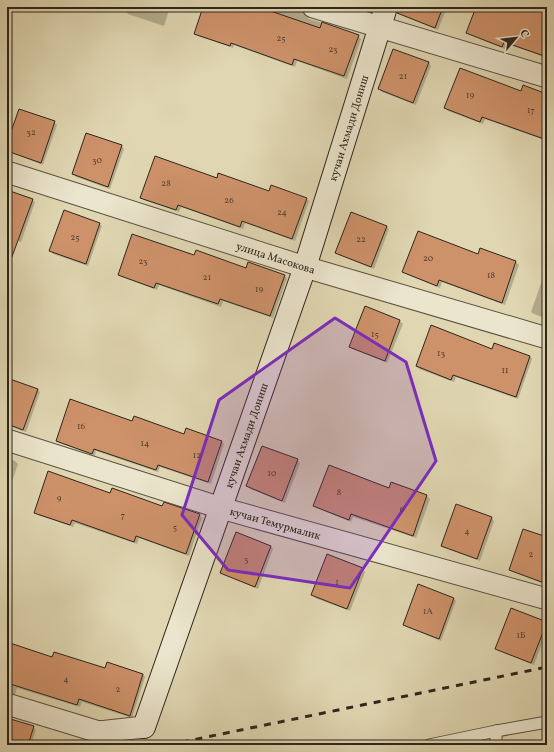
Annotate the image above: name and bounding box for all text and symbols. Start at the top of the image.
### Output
north arrow [496,18,536,58]
text: С [515,27,532,41]
house number: 25 [276,32,286,45]
house number: 23 [328,43,338,56]
house number: 21 [399,70,407,83]
street label: кучаи Ахмади Дониш [326,74,373,183]
house number: 19 [466,89,474,102]
house number: 17 [527,104,535,117]
house number: 32 [26,126,36,139]
house number: 30 [92,154,103,167]
house number: 28 [161,177,171,190]
house number: 26 [224,194,234,207]
house number: 24 [277,206,287,219]
house number: 25 [70,231,80,244]
house number: 22 [356,233,366,246]
street label: улица Масокова [234,239,317,279]
house number: 20 [423,252,434,265]
house number: 23 [138,255,148,268]
house number: 18 [487,269,495,282]
house number: 21 [203,271,211,284]
house number: 19 [255,283,263,296]
house number: 15 [371,328,379,341]
house number: 13 [437,347,445,360]
house number: 11 [502,364,508,377]
street label: кучаи Ахмади Дониш [222,381,273,490]
house number: 16 [77,420,85,433]
house number: 14 [141,437,149,450]
house number: 12 [193,449,201,462]
house number: 10 [268,467,277,480]
house number: 8 [337,486,342,499]
house number: 9 [57,492,62,505]
house number: 6 [400,503,405,516]
street label: кучаи Темурмалик [228,505,322,544]
house number: 7 [121,509,125,522]
house number: 5 [173,521,177,534]
house number: 4 [464,525,470,538]
house number: 2 [529,548,534,561]
house number: 3 [244,553,249,566]
house number: 1 [335,576,339,589]
house number: 1А [423,605,434,618]
house number: 1Б [516,629,526,642]
house number: 4 [63,673,69,686]
house number: 2 [116,683,121,696]

